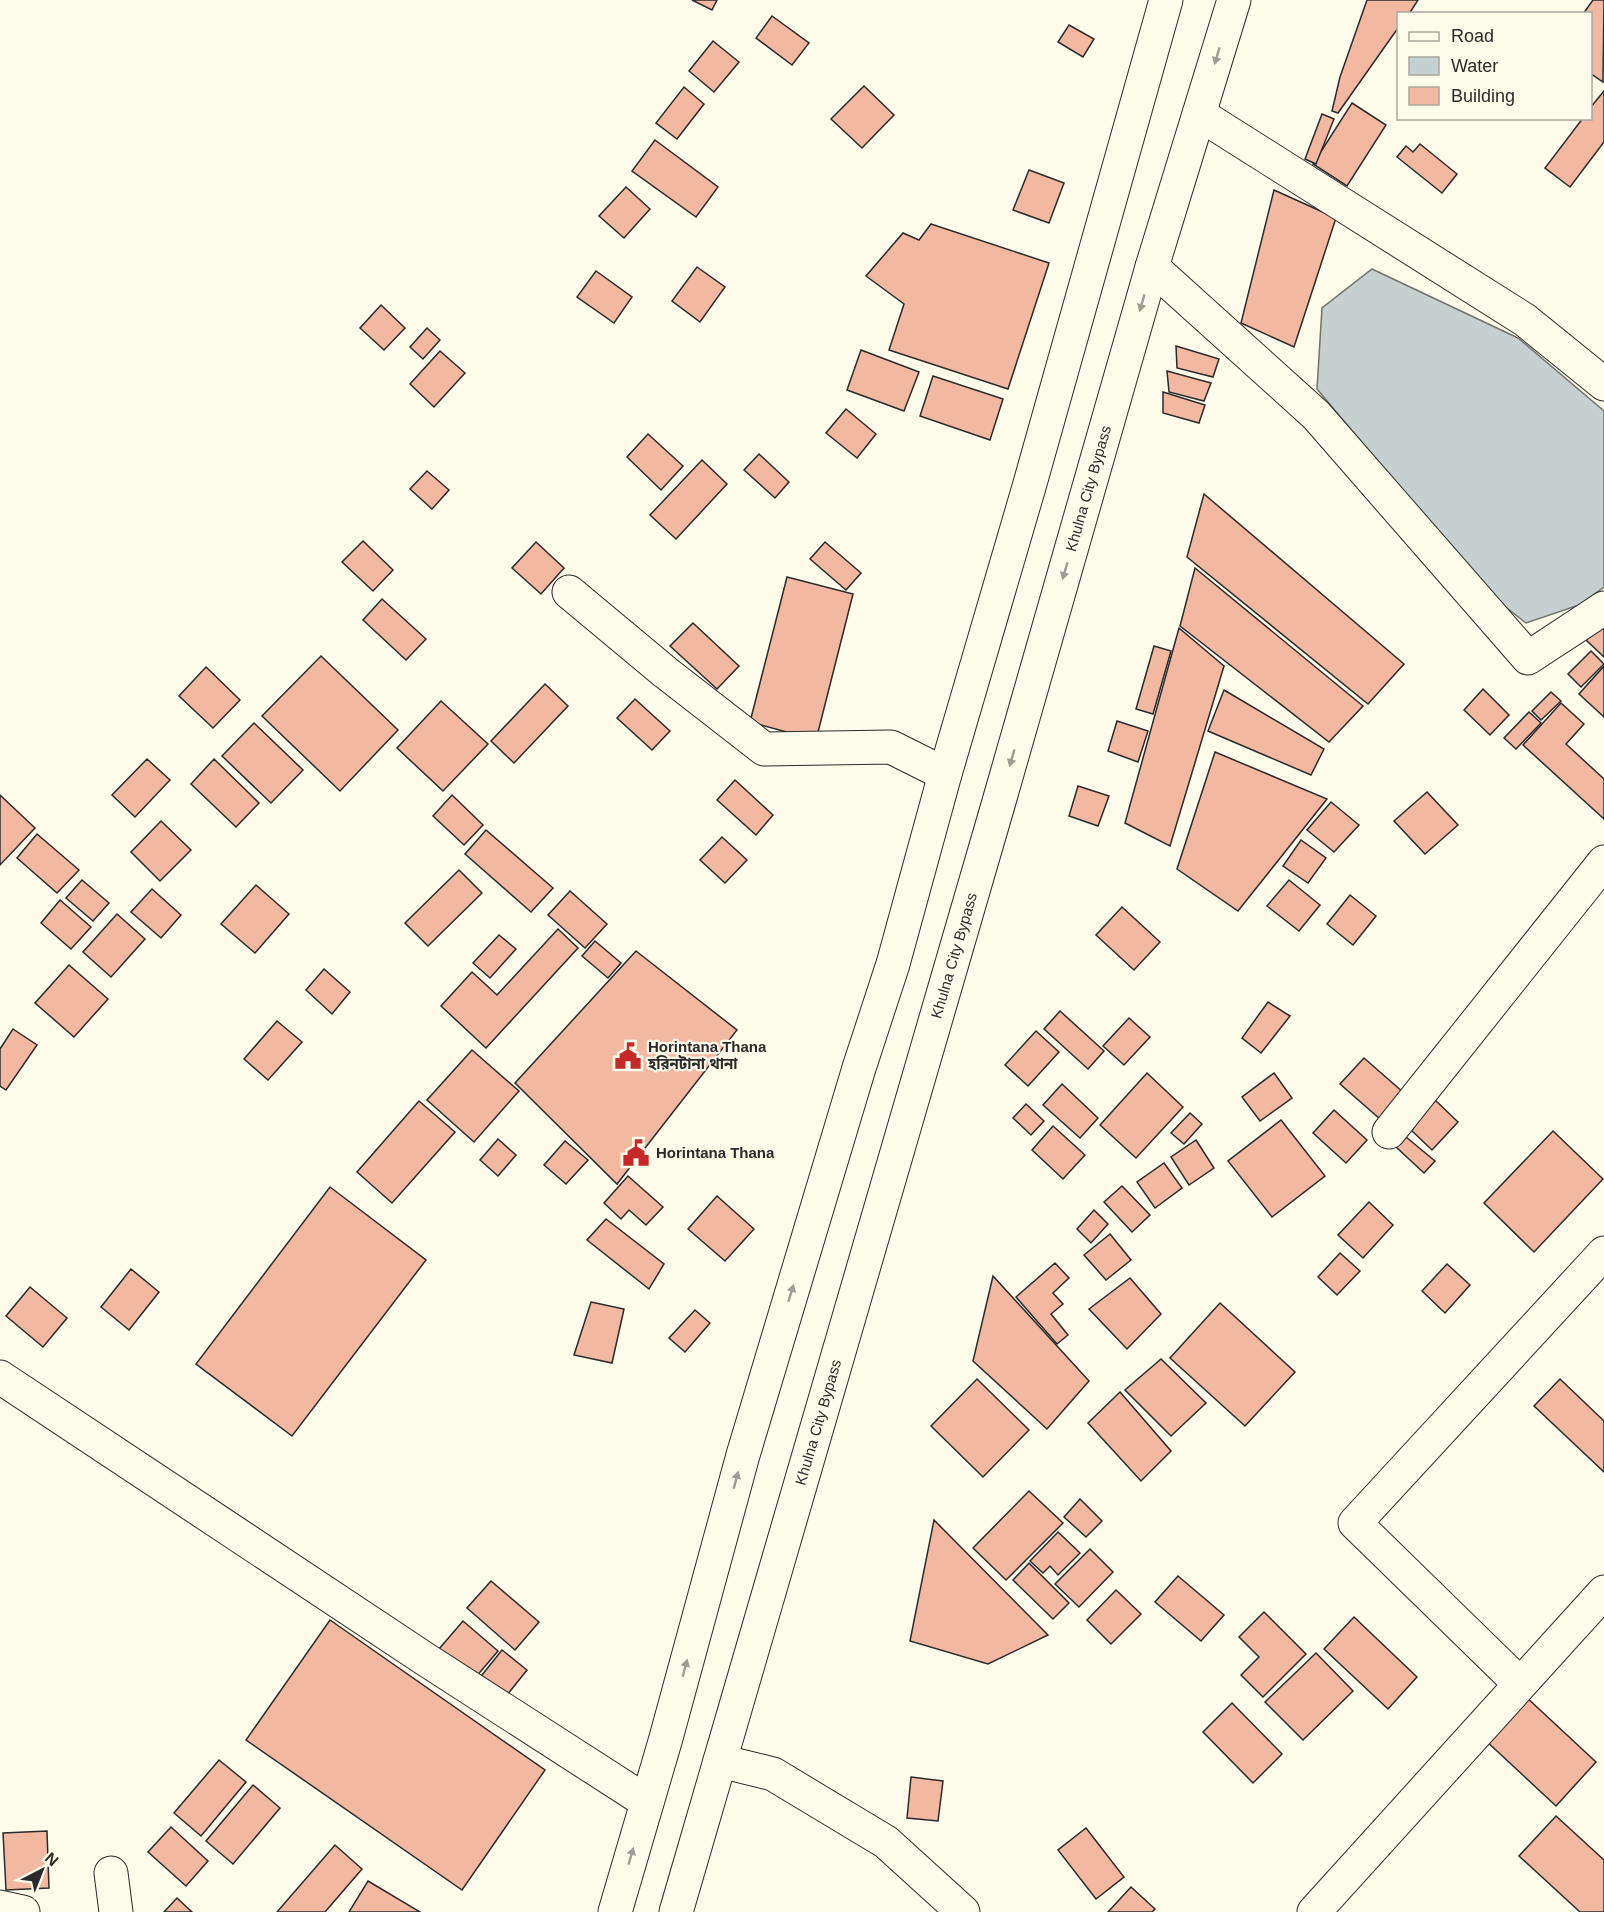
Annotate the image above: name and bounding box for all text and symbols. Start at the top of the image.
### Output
legend [1397,12,1592,120]
text: Road [1451,26,1494,46]
one-way arrow [1212,47,1221,65]
text: Water [1451,56,1498,76]
text: Building [1451,86,1515,106]
one-way arrow [1136,294,1146,312]
street label: Khulna City Bypass [1062,424,1114,553]
one-way arrow [1060,562,1069,580]
one-way arrow [1006,749,1016,768]
street label: Khulna City Bypass [927,891,980,1020]
place label: Horintana Thana হরিনটানা থানা [647,1038,767,1072]
public building icon: Horintana Thana হরিনটানা থানা [613,1041,643,1071]
public building icon: Horintana Thana [621,1138,651,1168]
place label: Horintana Thana [656,1144,775,1161]
one-way arrow [787,1284,796,1302]
street label: Khulna City Bypass [792,1357,844,1487]
one-way arrow [732,1471,741,1489]
one-way arrow [680,1659,690,1678]
north arrow [12,1840,72,1900]
one-way arrow [627,1847,636,1865]
text: N [42,1849,62,1869]

